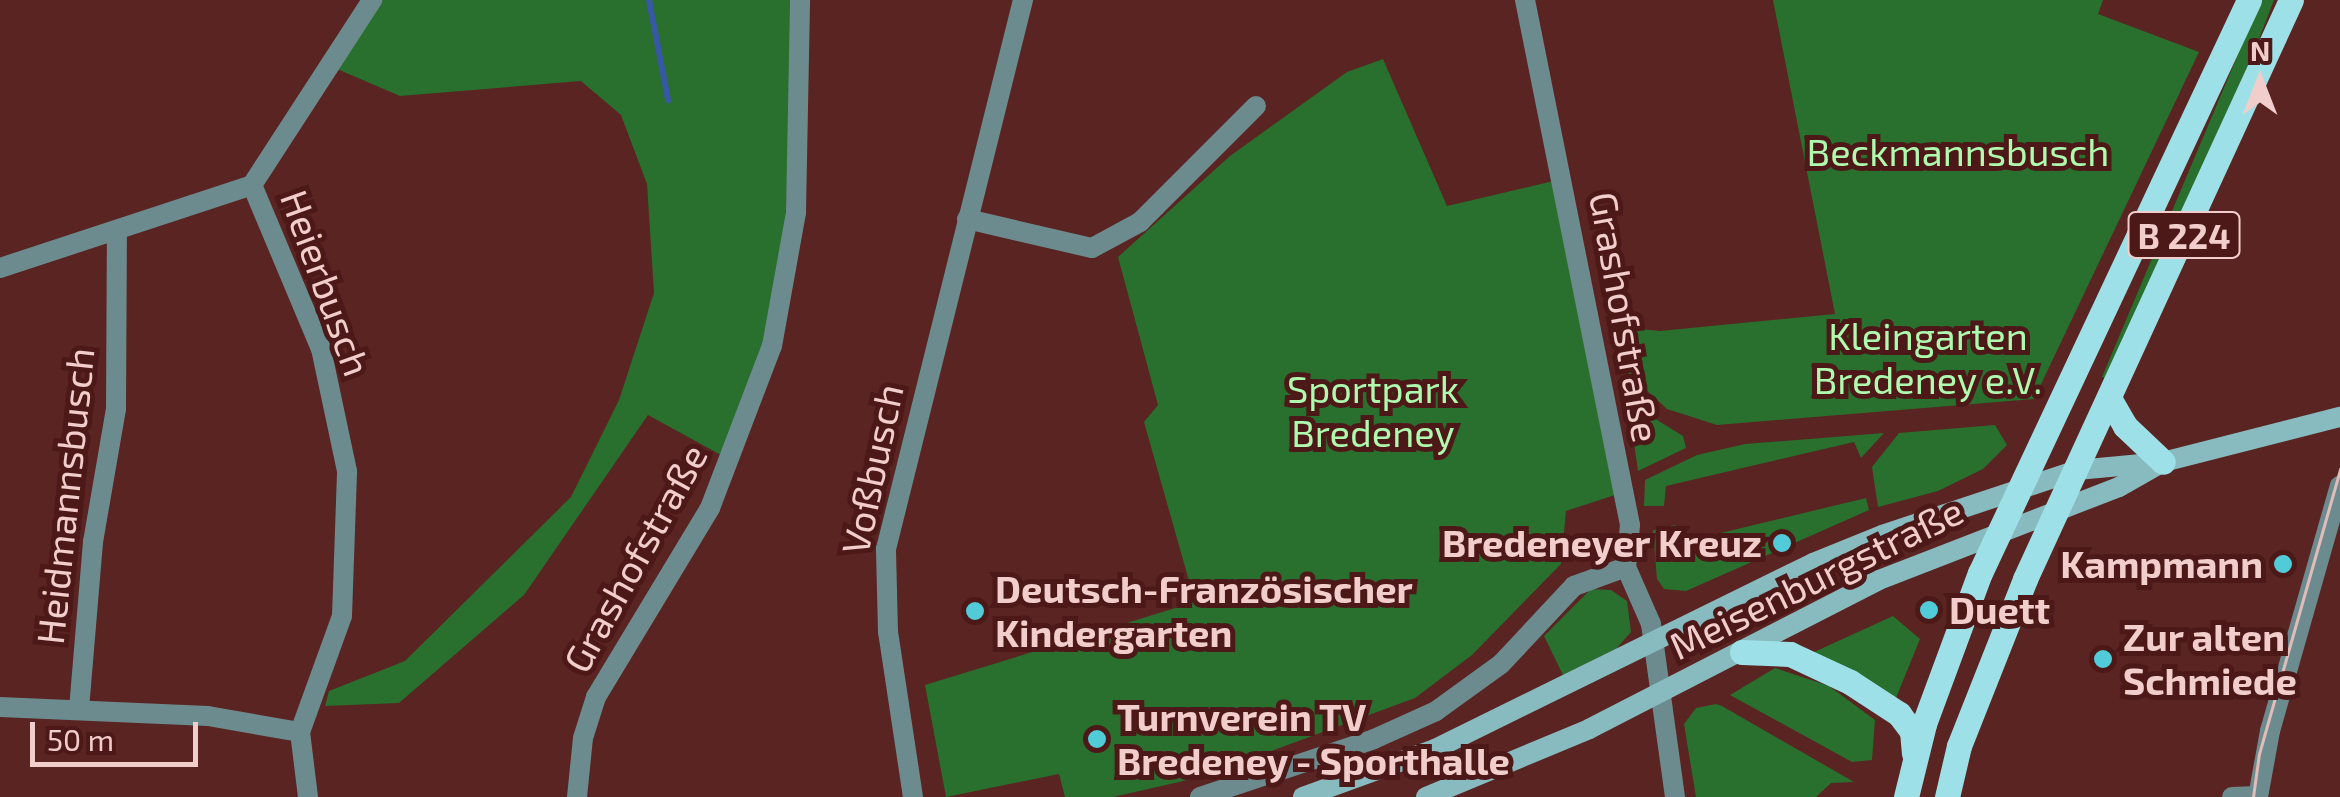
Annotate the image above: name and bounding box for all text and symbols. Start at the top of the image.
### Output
north arrow [2210,30,2310,130]
text: N [2250,33,2270,67]
park label: Beckmannsbusch [1807,129,2109,175]
street label: Heierbusch [271,184,381,382]
street label: Grashofstraße [1581,188,1669,446]
road number: B 224 [2126,205,2242,265]
park label: Kleingarten Bredeney e.V. [1813,313,2043,402]
street label: Heidmannsbusch [27,345,103,647]
park label: Sportpark Bredeney [1287,366,1459,456]
street label: Voßbusch [832,380,912,558]
street label: Grashofstraße [554,436,716,680]
street label: Meisenburgstraße [1662,487,1970,669]
place label: Bredeneyer Kreuz [1441,520,1762,566]
marker: Bredeneyer Kreuz [1771,532,1793,554]
place label: Kampmann [2060,541,2263,587]
marker: Kampmann [2272,553,2294,575]
place label: Deutsch-Französischer Kindergarten [995,566,1413,656]
place label: Duett [1949,587,2050,633]
marker: Duett [1918,599,1940,621]
marker: Deutsch-Französischer Kindergarten [964,600,986,622]
place label: Zur alten Schmiede [2123,614,2297,704]
marker: Zur alten Schmiede [2092,648,2114,670]
place label: Turnverein TV Bredeney - Sporthalle [1117,694,1511,784]
scale bar [35,702,202,764]
text: 50 m [47,721,114,757]
marker: Turnverein TV Bredeney - Sporthalle [1086,728,1108,750]

